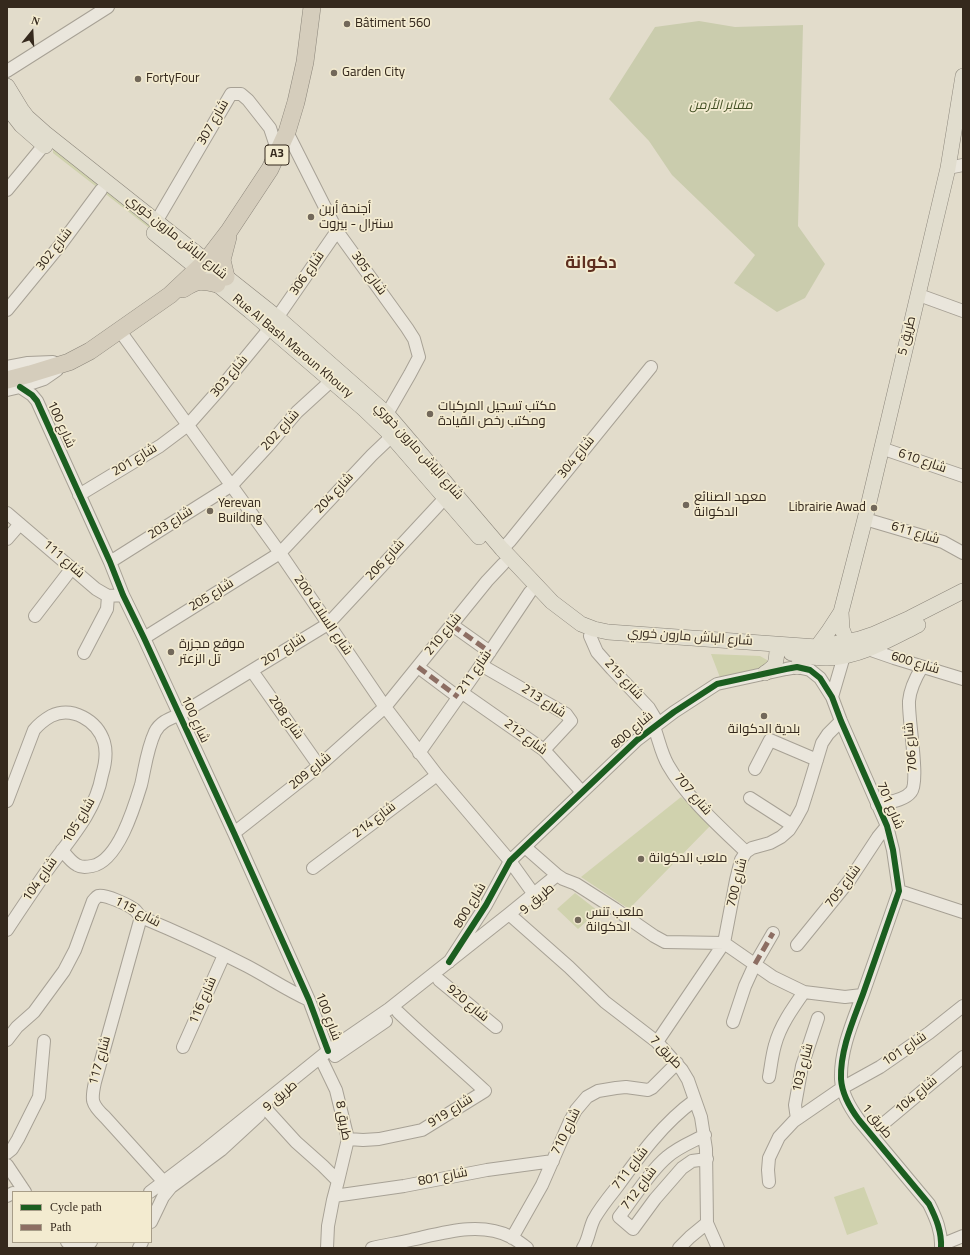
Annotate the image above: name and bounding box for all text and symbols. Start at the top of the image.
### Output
north arrow [12,12,52,52]
text: N [30,14,41,28]
place label: Bâtiment 560 [355,16,431,32]
marker: Bâtiment 560 [342,19,352,29]
place label: Garden City [342,65,405,81]
marker: Garden City [329,68,339,78]
place label: FortyFour [146,71,199,87]
marker: FortyFour [133,74,143,84]
street label: شارع 307 [195,98,233,148]
park label: مقابر الأرمن [689,98,753,114]
road number: A3 [265,145,289,165]
street label: شارع الباش مارون خوري [122,192,230,284]
place label: أجنحة أربن سنترال - بيروت [319,202,393,233]
marker: أجنحة أربن سنترال - بيروت [306,212,316,222]
street label: شارع 302 [33,226,77,274]
street label: شارع 306 [287,249,329,299]
street label: شارع 305 [347,249,389,299]
district label: دكوانة [565,255,617,275]
street label: Rue Al Bash Maroun Khoury [228,292,356,402]
street label: طريق 5 [896,315,920,357]
street label: شارع 303 [208,353,252,401]
street label: شارع 100 [43,399,77,451]
place label: مكتب تسجيل المركبات ومكتب رخص القيادة [438,399,556,430]
street label: شارع الباش مارون خوري [370,400,466,504]
street label: شارع 202 [259,407,303,455]
marker: مكتب تسجيل المركبات ومكتب رخص القيادة [425,409,435,419]
street label: شارع 304 [555,434,599,482]
street label: شارع 201 [110,441,160,481]
street label: شارع 610 [896,447,948,477]
street label: شارع 204 [312,470,358,518]
place label: معهد الصنائع الدكوانة [694,490,767,521]
place label: Yerevan Building [218,496,262,527]
marker: معهد الصنائع الدكوانة [681,500,691,510]
place label: Librairie Awad [789,500,866,516]
marker: Librairie Awad [869,503,879,513]
street label: شارع 203 [146,504,196,544]
marker: Yerevan Building [205,506,215,516]
street label: شارع 611 [889,519,941,549]
street label: شارع 206 [363,537,409,585]
street label: شارع 111 [39,538,87,582]
street label: 200 شارع السلاف [289,573,355,659]
street label: شارع 205 [187,576,237,616]
street label: شارع 210 [422,611,466,659]
street label: شارع الباش مارون خوري [627,626,753,650]
street label: شارع 207 [259,631,309,671]
place label: موقع مجزرة تل الزعتر [179,637,245,668]
marker: موقع مجزرة تل الزعتر [166,647,176,657]
street label: شارع 211 [454,648,496,698]
street label: شارع 600 [889,649,941,679]
street label: شارع 215 [600,656,646,704]
street label: شارع 213 [518,682,568,722]
street label: شارع 208 [264,693,306,743]
street label: شارع 100 [176,694,212,746]
street label: 800 شارع [609,709,657,753]
marker: بلدية الدكوانة [759,711,769,721]
street label: شارع 212 [500,717,550,759]
street label: شارع 706 [902,721,922,773]
place label: بلدية الدكوانة [728,722,800,738]
street label: شارع 209 [287,750,335,794]
street label: شارع 707 [670,771,714,819]
street label: شارع 701 [872,780,906,832]
street label: شارع 105 [60,796,100,846]
street label: شارع 214 [350,800,400,842]
place label: ملعب الدكوانة [649,851,727,867]
marker: ملعب الدكوانة [636,854,646,864]
street label: شارع 104 [20,855,62,905]
street label: شارع 700 [724,857,752,909]
street label: شارع 705 [823,862,865,912]
street label: شارع 800 [451,881,491,931]
street label: 9 طريق [518,881,558,919]
street label: شارع 115 [111,894,163,932]
place label: ملعب تنس الدكوانة [586,905,644,936]
marker: ملعب تنس الدكوانة [573,915,583,925]
street label: شارع 116 [187,975,221,1027]
street label: شارع 920 [443,982,491,1026]
street label: شارع 100 [311,991,343,1043]
street label: شارع 101 [880,1030,930,1070]
street label: 7 طريق [646,1033,684,1073]
street label: شارع 117 [87,1035,115,1087]
street label: شارع 103 [790,1042,818,1094]
street label: شارع 104 [893,1074,941,1118]
street label: 9 طريق [261,1078,301,1116]
street label: شارع 919 [426,1092,476,1132]
street label: طريق 8 [331,1100,353,1142]
street label: طريق 1 [857,1102,895,1142]
street label: شارع 710 [549,1106,585,1158]
street label: شارع 711 [609,1145,653,1193]
street label: شارع 712 [619,1164,661,1214]
street label: شارع 801 [417,1166,469,1190]
legend [12,1191,152,1243]
text: Cycle path [50,1200,102,1214]
text: Path [50,1220,71,1234]

